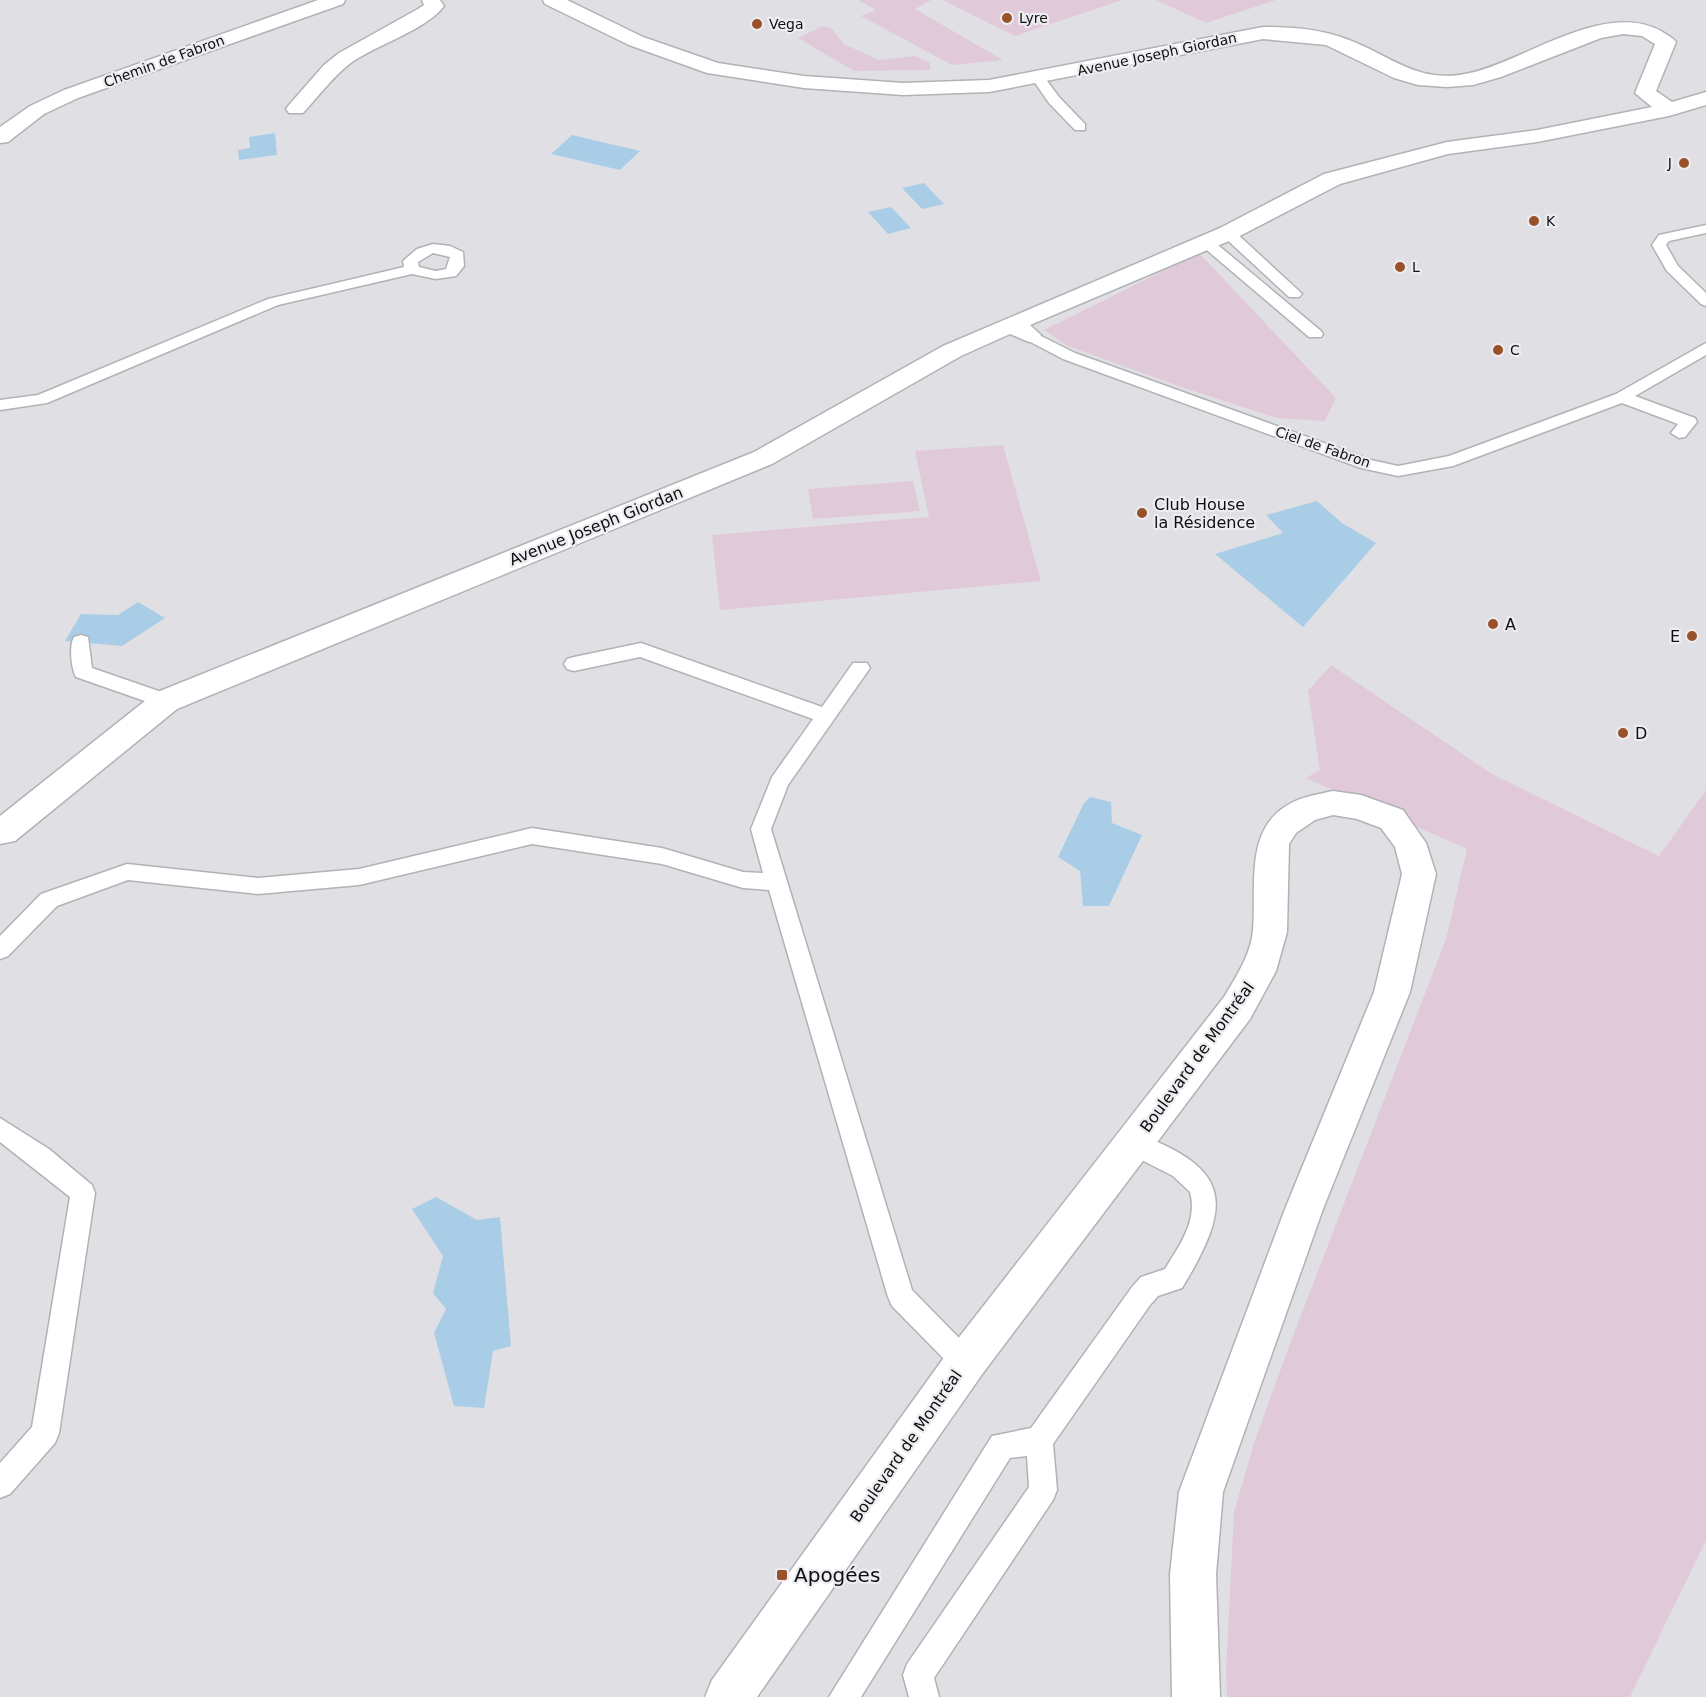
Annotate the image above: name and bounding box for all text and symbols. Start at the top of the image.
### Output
place label: Lyre [1019,10,1048,26]
marker: Lyre [1000,11,1014,25]
place label: Vega [769,16,804,32]
marker: Vega [750,17,764,31]
street label: Avenue Joseph Giordan [1076,29,1238,79]
street label: Chemin de Fabron [102,32,226,90]
place label: J [1667,155,1672,171]
marker: J [1677,156,1691,170]
place label: K [1546,213,1556,229]
marker: K [1527,214,1541,228]
place label: L [1412,259,1420,275]
marker: L [1393,260,1407,274]
place label: C [1510,342,1520,358]
marker: C [1491,343,1505,357]
street label: Ciel de Fabron [1273,423,1373,471]
street label: Avenue Joseph Giordan [506,482,686,570]
place label: Club House la Résidence [1154,495,1255,532]
marker: Club House la Résidence [1135,506,1149,520]
place label: A [1505,615,1516,634]
marker: A [1486,617,1500,631]
place label: E [1670,627,1680,646]
marker: E [1685,629,1699,643]
place label: D [1635,724,1647,743]
marker: D [1616,726,1630,740]
street label: Boulevard de Montréal [1136,978,1258,1136]
street label: Boulevard de Montréal [846,1366,966,1526]
place label: Apogées [794,1563,880,1587]
marker: Apogées [775,1568,789,1582]

